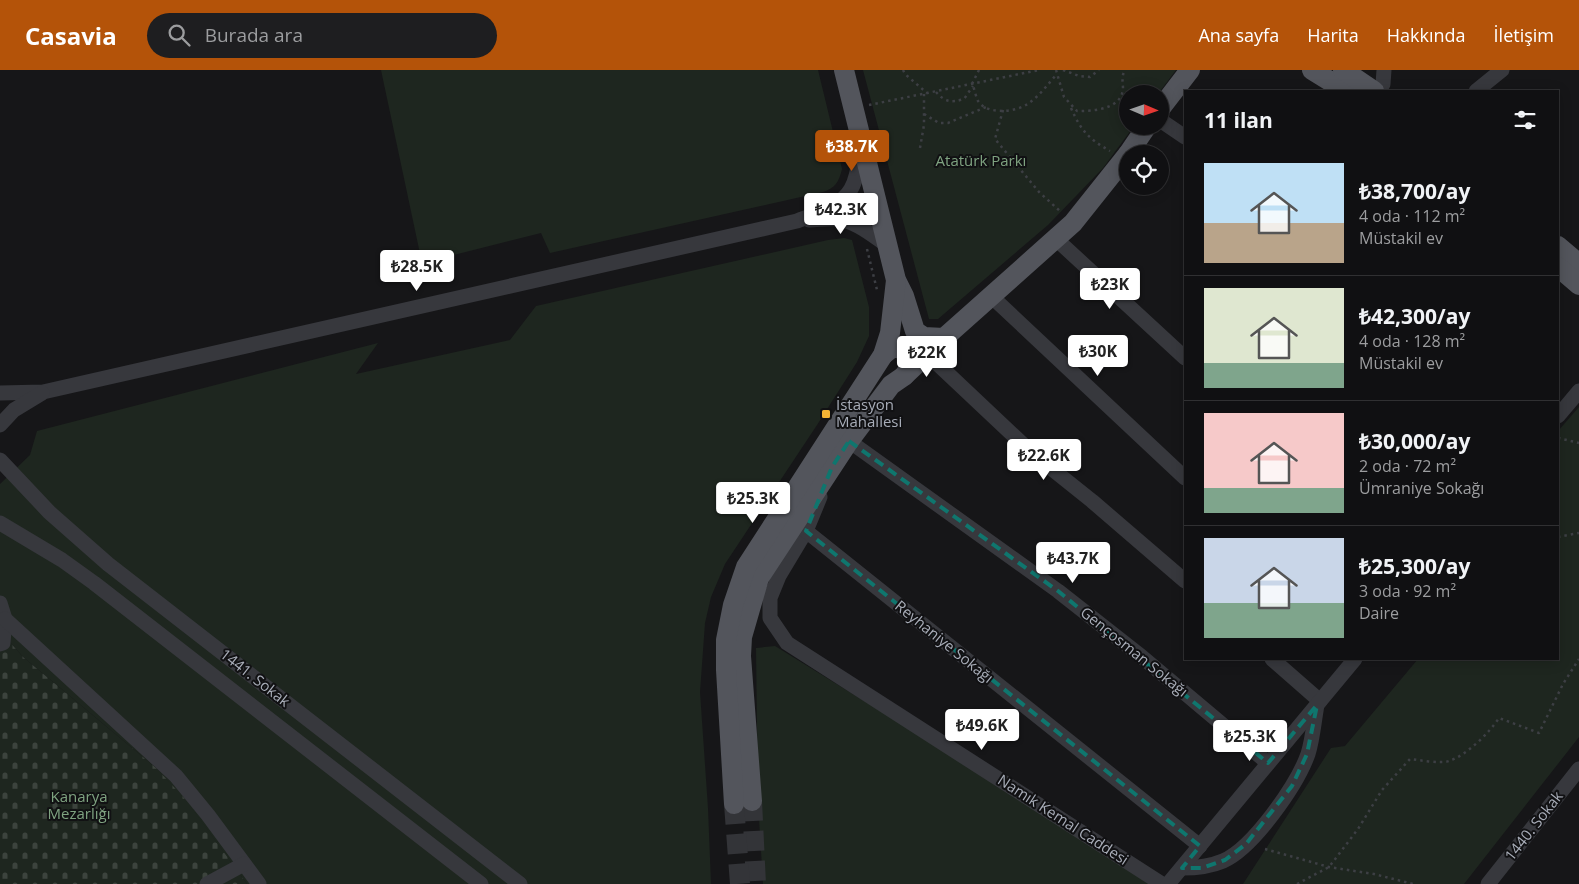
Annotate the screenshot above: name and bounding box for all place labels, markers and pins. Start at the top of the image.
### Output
pin: ₺38.7K [811,129,893,172]
pin: ₺42.3K [800,192,882,235]
pin: ₺28.5K [376,250,458,292]
pin: ₺23K [1080,268,1140,310]
pin: ₺30K [1068,334,1128,377]
pin: ₺22K [897,336,957,378]
place label: İstasyon Mahallesi [836,394,902,431]
marker: İstasyon Mahallesi [820,408,832,420]
pin: ₺22.6K [1003,438,1085,481]
pin: ₺25.3K [712,482,794,524]
pin: ₺43.7K [1032,542,1114,584]
pin: ₺49.6K [941,708,1023,751]
pin: ₺25.3K [1209,720,1291,762]

